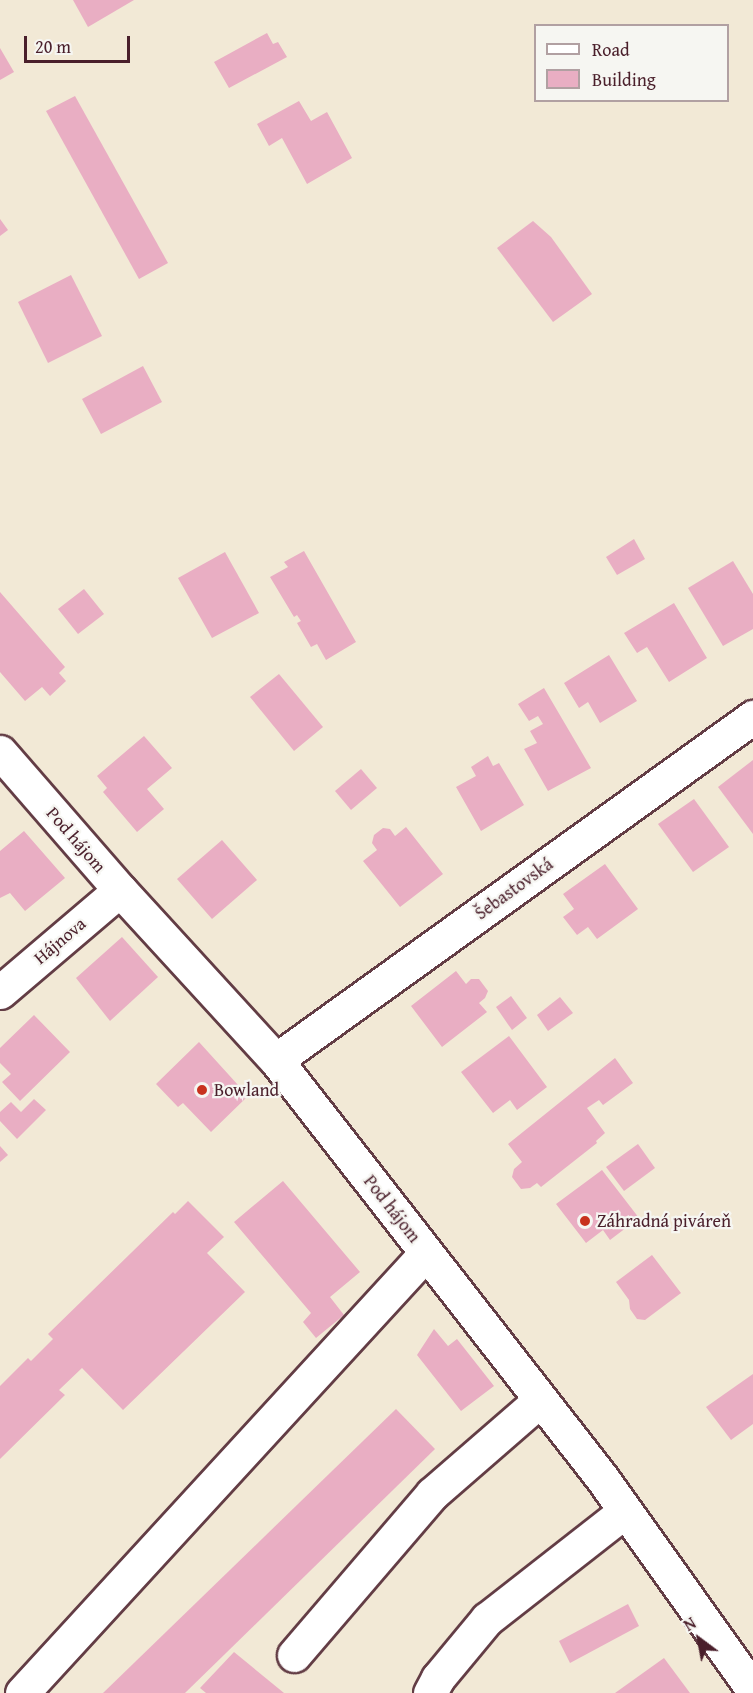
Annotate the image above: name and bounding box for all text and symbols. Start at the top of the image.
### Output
scale bar [27,24,134,62]
legend [534,24,729,102]
text: 20 m [35,33,71,60]
text: Road [592,36,630,63]
text: Building [592,66,656,93]
street label: Pod hájom [42,803,110,877]
street label: Šebastovská [471,853,557,925]
street label: Hájnova [30,913,90,969]
place label: Bowland [214,1079,279,1101]
marker: Bowland [195,1083,209,1097]
street label: Pod hájom [359,1171,425,1247]
place label: Záhradná piváreň [597,1210,731,1232]
marker: Záhradná piváreň [578,1214,592,1228]
north arrow [669,1609,729,1669]
text: N [679,1611,700,1637]

